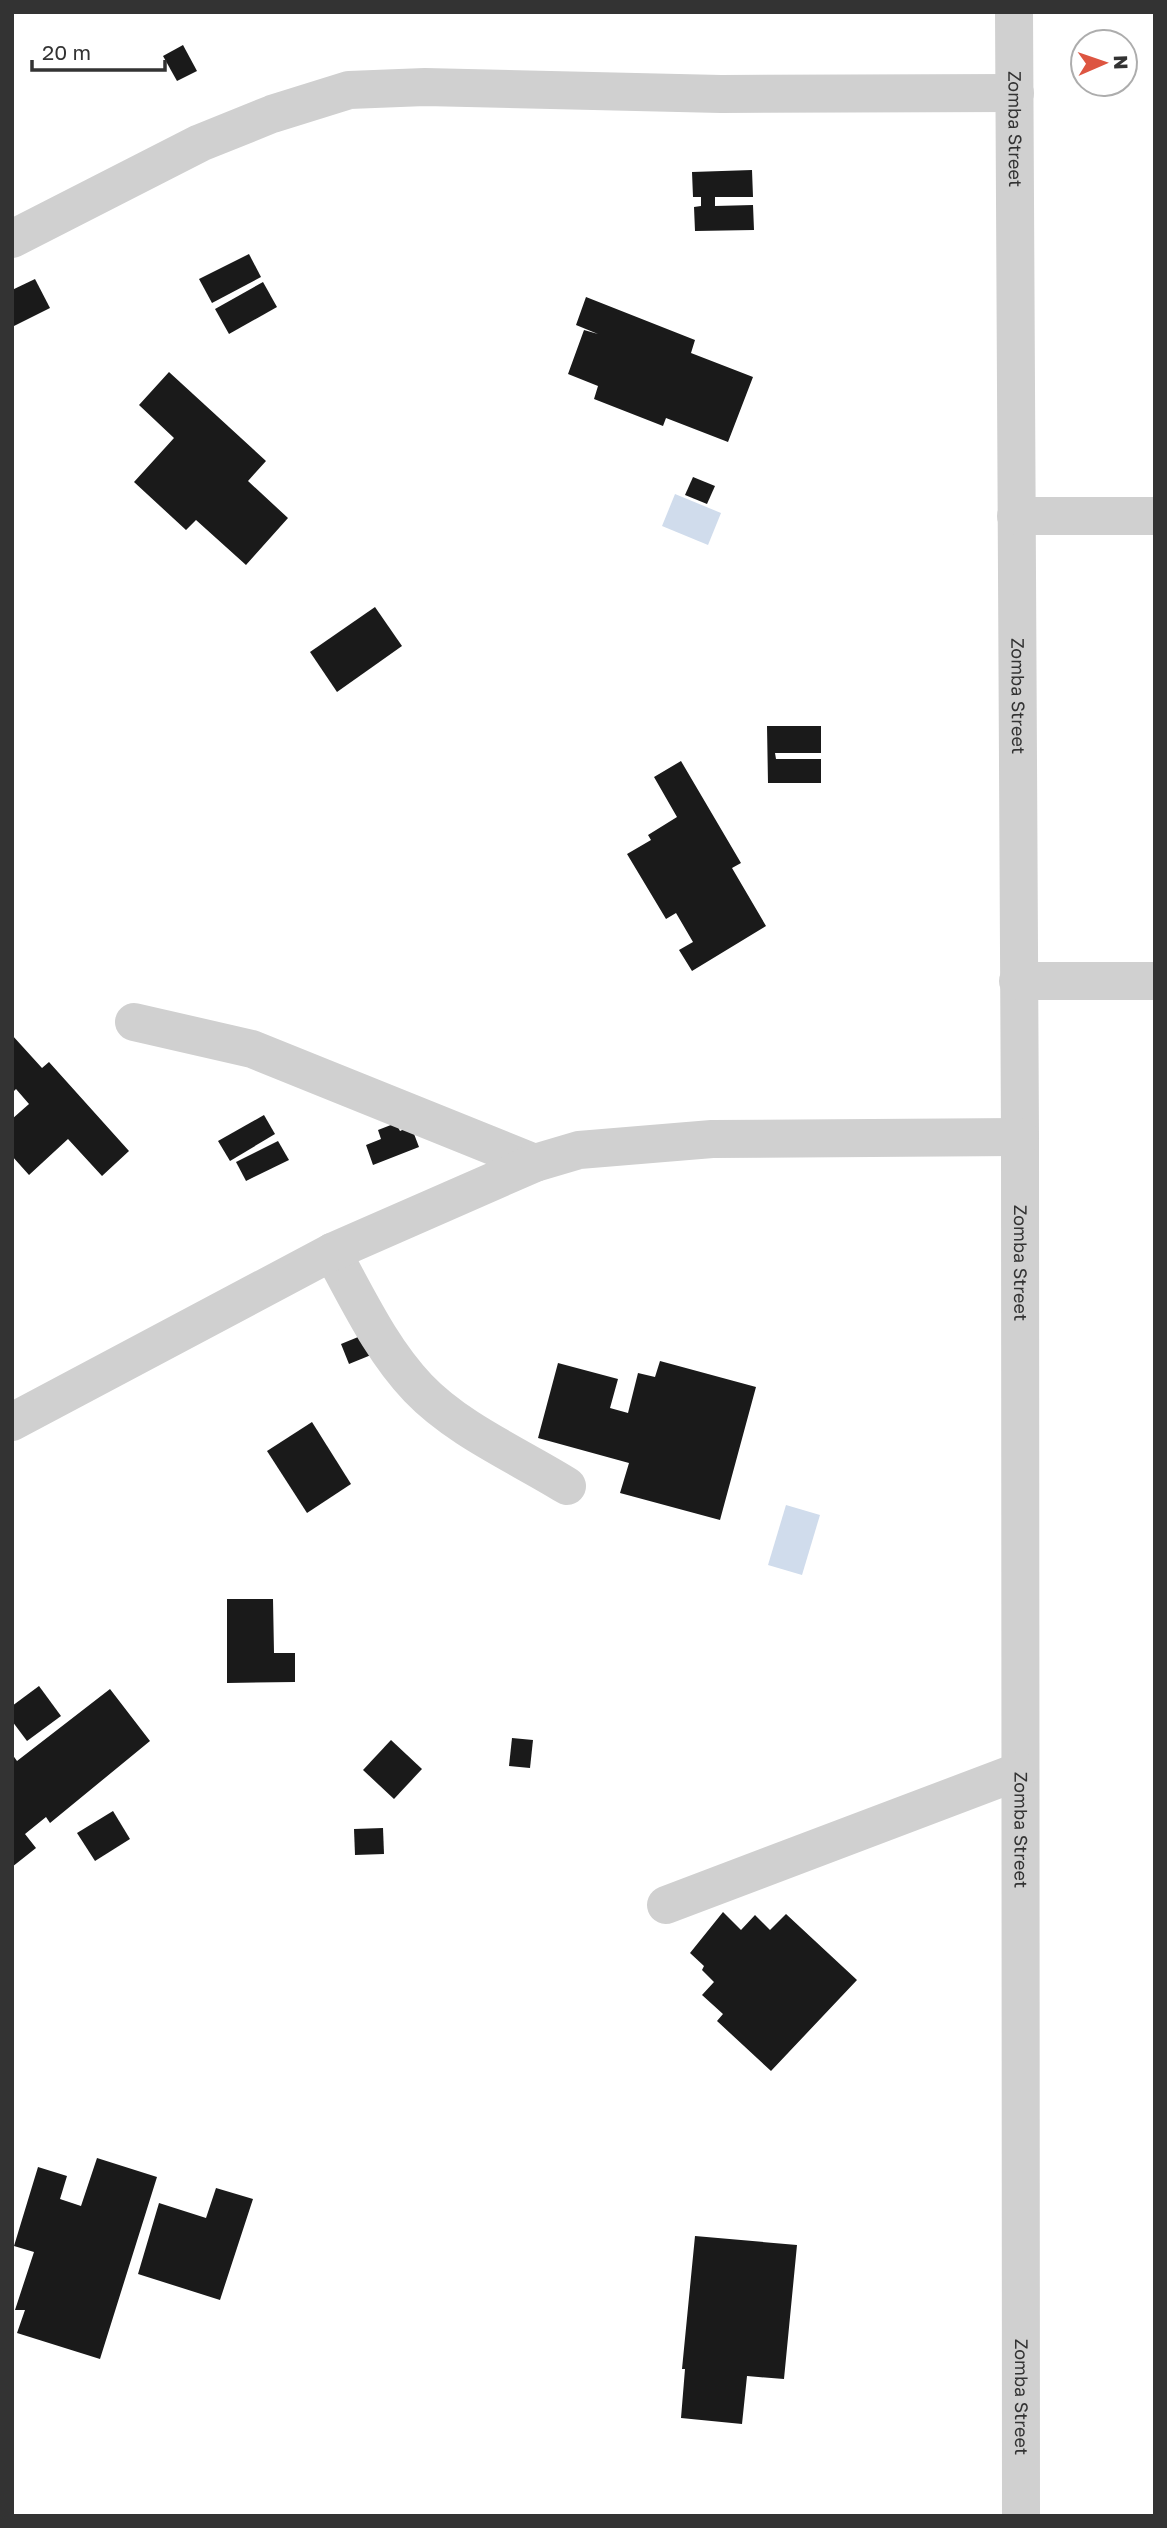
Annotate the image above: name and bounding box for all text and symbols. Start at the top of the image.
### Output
scale bar [32,28,164,72]
north arrow [1069,28,1139,98]
text: 20 m [42,39,91,65]
text: N [1110,55,1133,70]
street label: Zomba Street [1004,71,1027,187]
street label: Zomba Street [1007,638,1030,754]
street label: Zomba Street [1010,1205,1032,1321]
street label: Zomba Street [1010,1772,1033,1888]
street label: Zomba Street [1011,2339,1033,2455]

